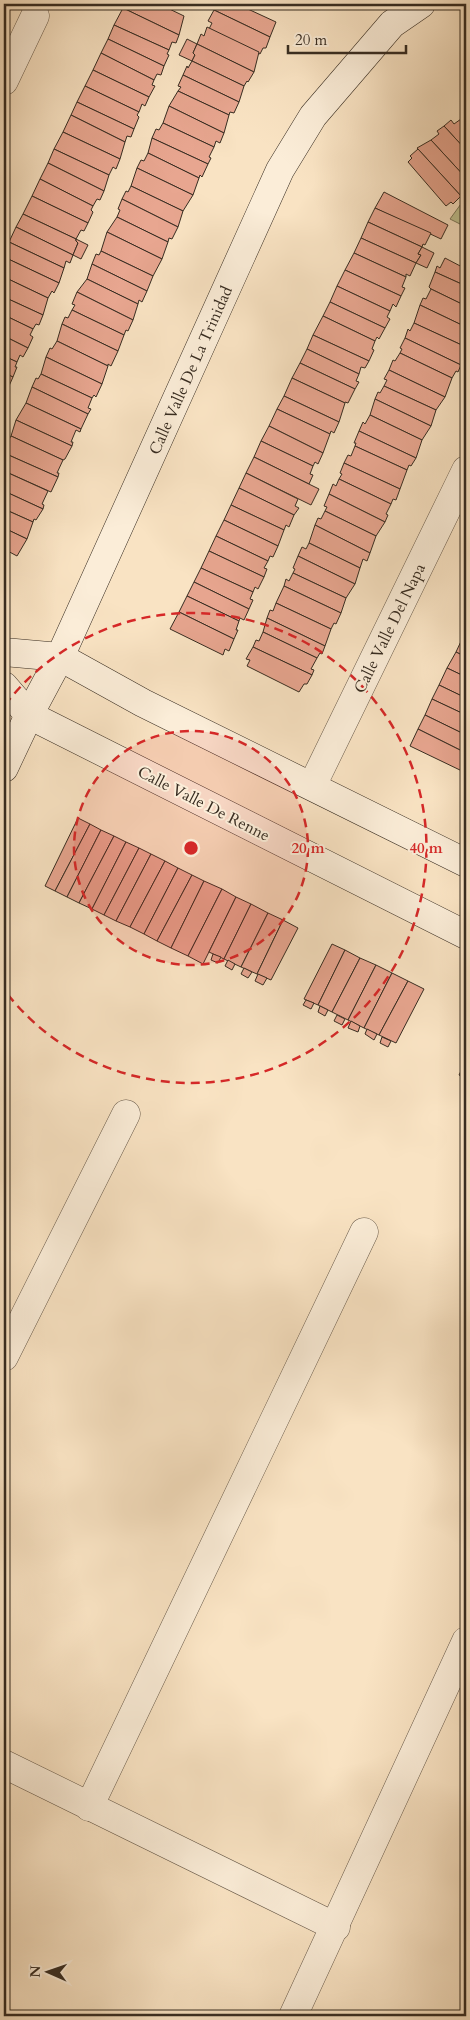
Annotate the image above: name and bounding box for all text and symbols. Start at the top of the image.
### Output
scale bar [288,22,405,54]
text: 20 m [295,30,327,50]
street label: Calle Valle De La Trinidad [144,282,238,458]
street label: Calle Valle Del Napa [349,560,431,697]
street label: Calle Valle De Renne [134,761,273,847]
text: 20 m [291,838,325,858]
text: 40 m [409,838,443,858]
centre of rings [182,839,200,857]
north arrow [22,1948,72,1998]
text: N [26,1965,45,1978]

